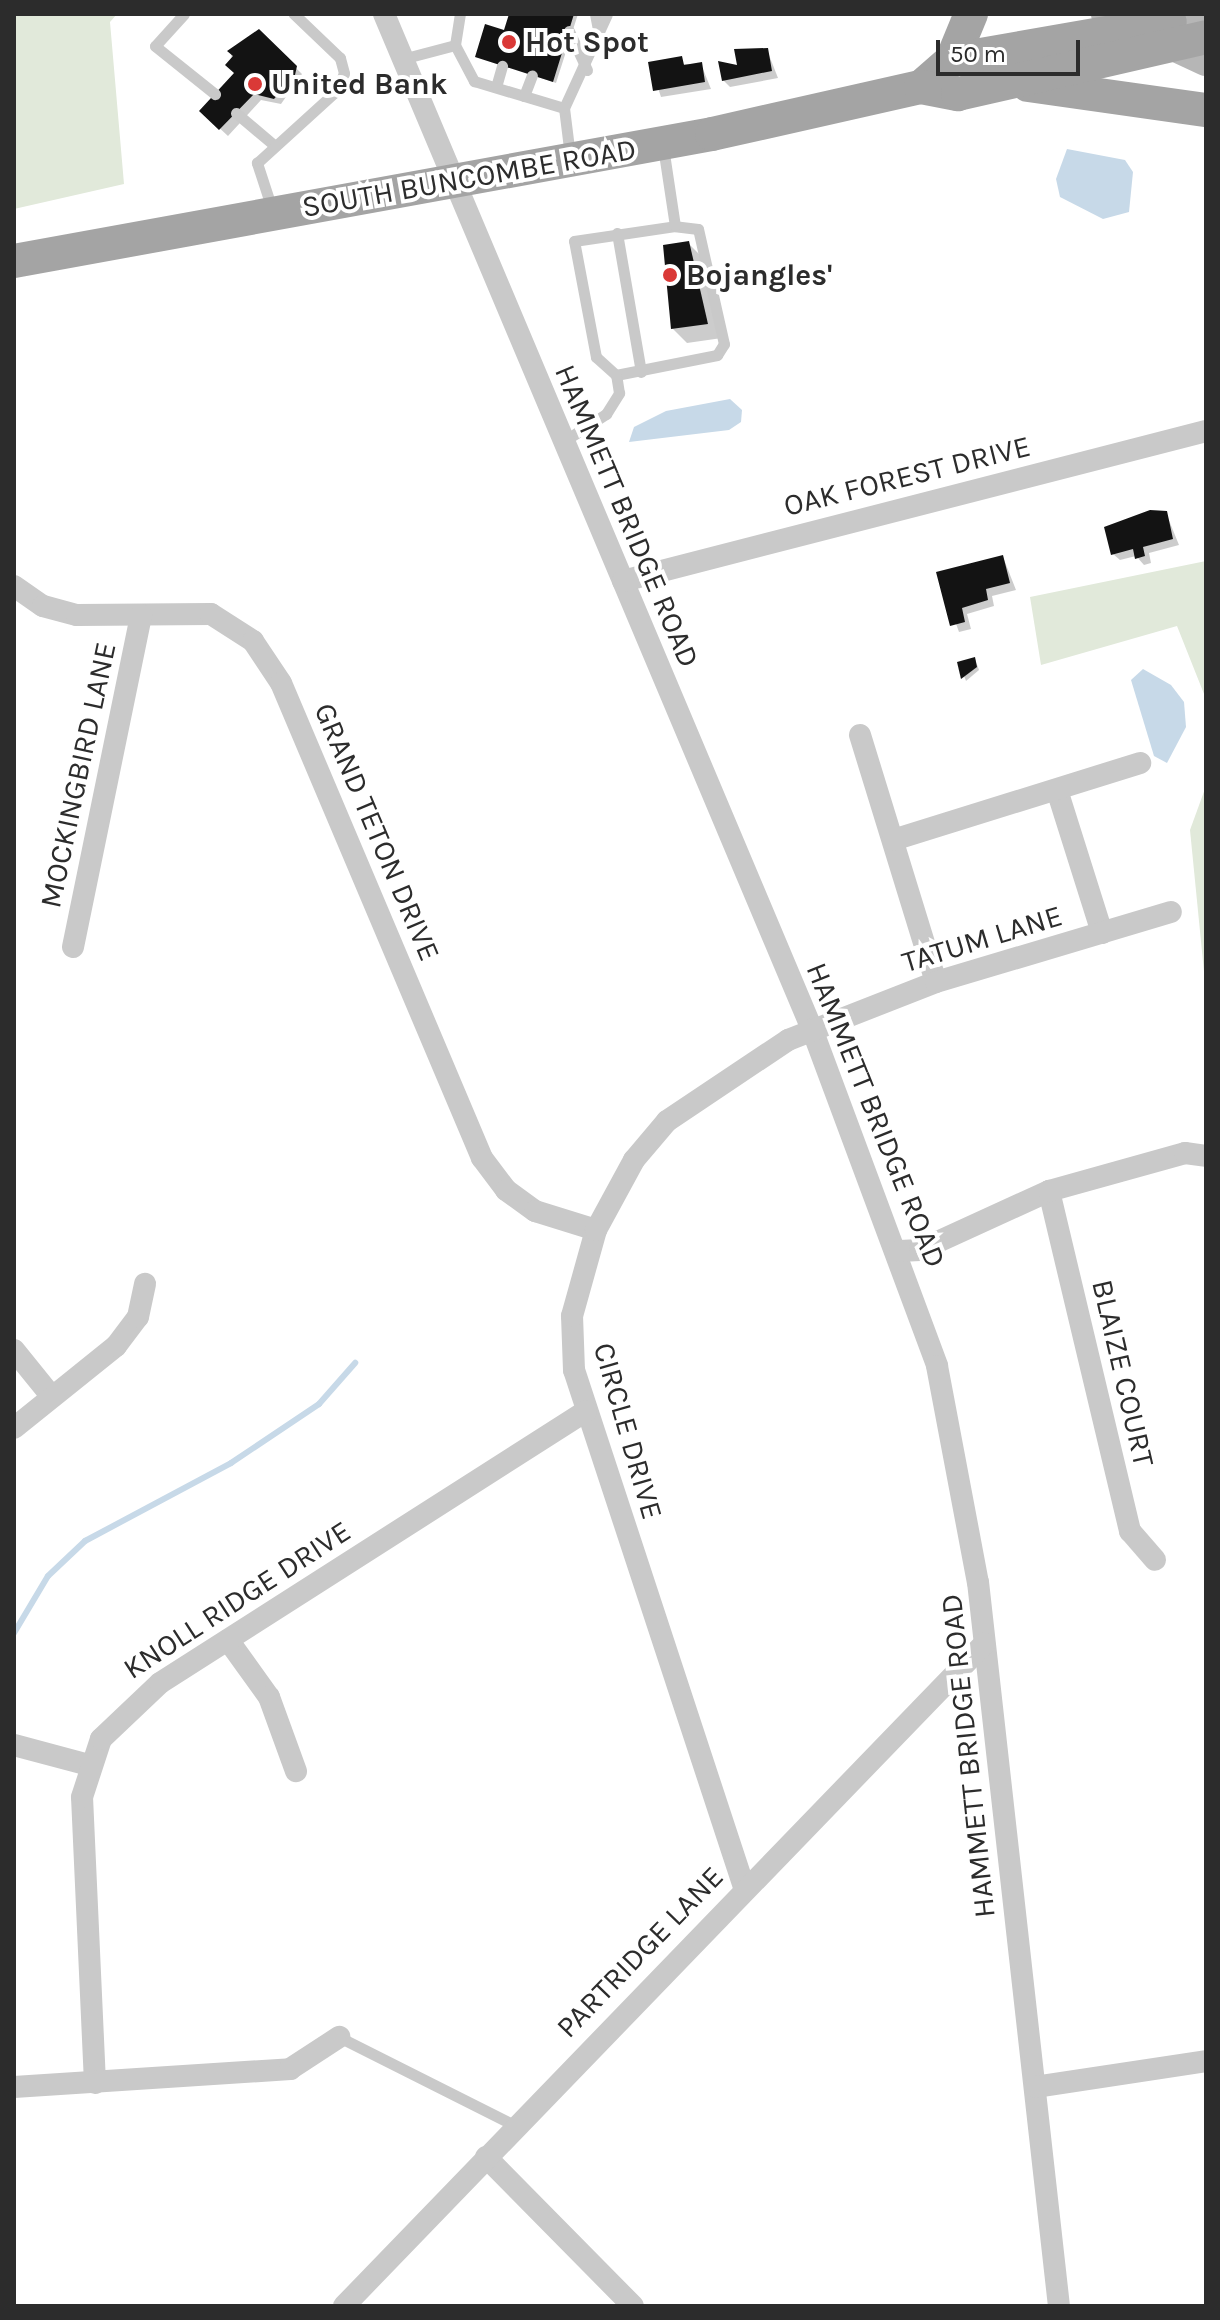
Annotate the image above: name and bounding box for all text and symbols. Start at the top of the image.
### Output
place label: Hot Spot [525,24,649,60]
scale bar [940,24,1084,74]
marker: Hot Spot [500,33,518,51]
text: 50 m [950,40,1006,68]
place label: United Bank [271,66,447,102]
marker: United Bank [246,75,264,93]
street label: SOUTH BUNCOMBE ROAD [299,131,639,225]
place label: Bojangles' [686,257,832,293]
marker: Bojangles' [661,266,679,284]
street label: HAMMETT BRIDGE ROAD [547,359,707,673]
street label: OAK FOREST DRIVE [780,428,1034,524]
street label: MOCKINGBIRD LANE [32,639,124,911]
street label: GRAND TETON DRIVE [306,698,448,966]
street label: TATUM LANE [898,898,1066,980]
street label: HAMMETT BRIDGE ROAD [798,957,954,1273]
street label: BLAIZE COURT [1084,1276,1162,1470]
street label: CIRCLE DRIVE [586,1339,670,1523]
street label: KNOLL RIDGE DRIVE [117,1513,357,1687]
street label: HAMMETT BRIDGE ROAD [933,1592,1003,1920]
street label: PARTRIDGE LANE [549,1859,731,2045]

